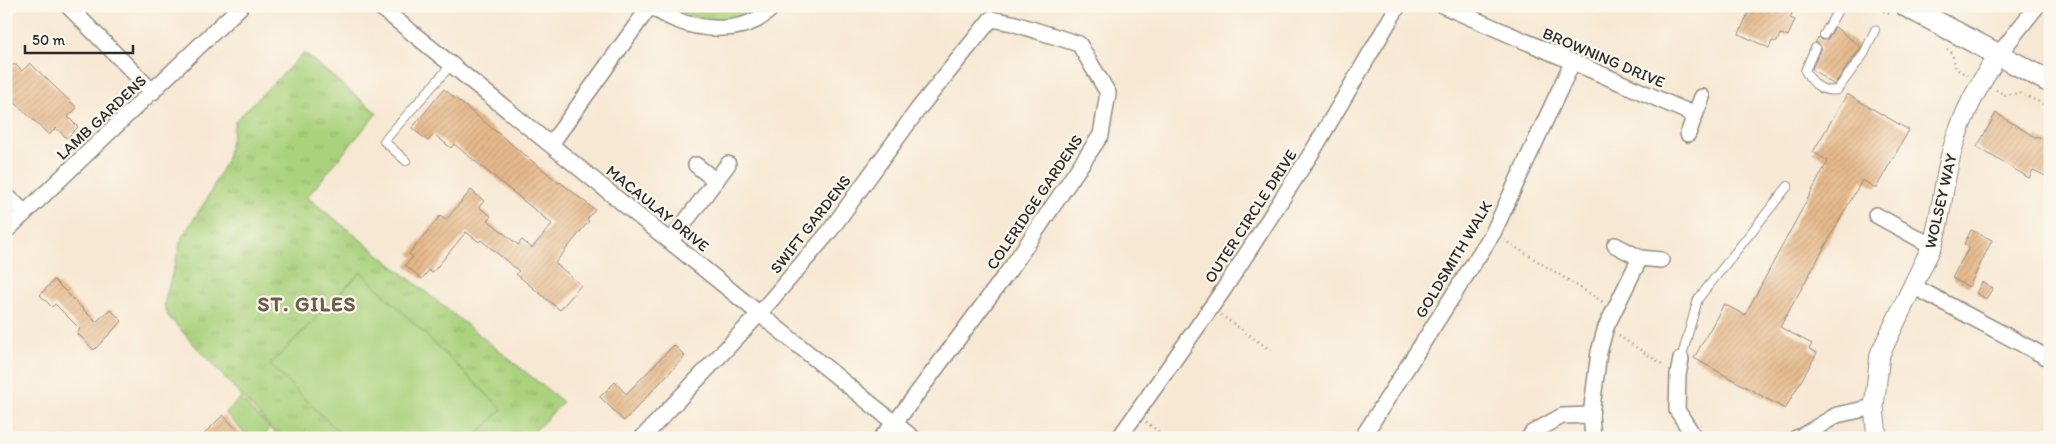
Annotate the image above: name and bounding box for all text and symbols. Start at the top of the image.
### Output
scale bar [25,22,132,54]
street label: BROWNING DRIVE [1540,23,1668,92]
text: 50 m [32,31,65,49]
street label: LAMB GARDENS [53,71,150,164]
street label: COLERIDGE GARDENS [982,131,1087,273]
street label: OUTER CIRCLE DRIVE [1200,146,1301,287]
street label: WOLSEY WAY [1920,152,1961,250]
street label: MACAULAY DRIVE [603,161,713,256]
street label: SWIFT GARDENS [766,171,855,277]
street label: GOLDSMITH WALK [1411,197,1496,321]
district label: ST. GILES [258,291,356,316]

